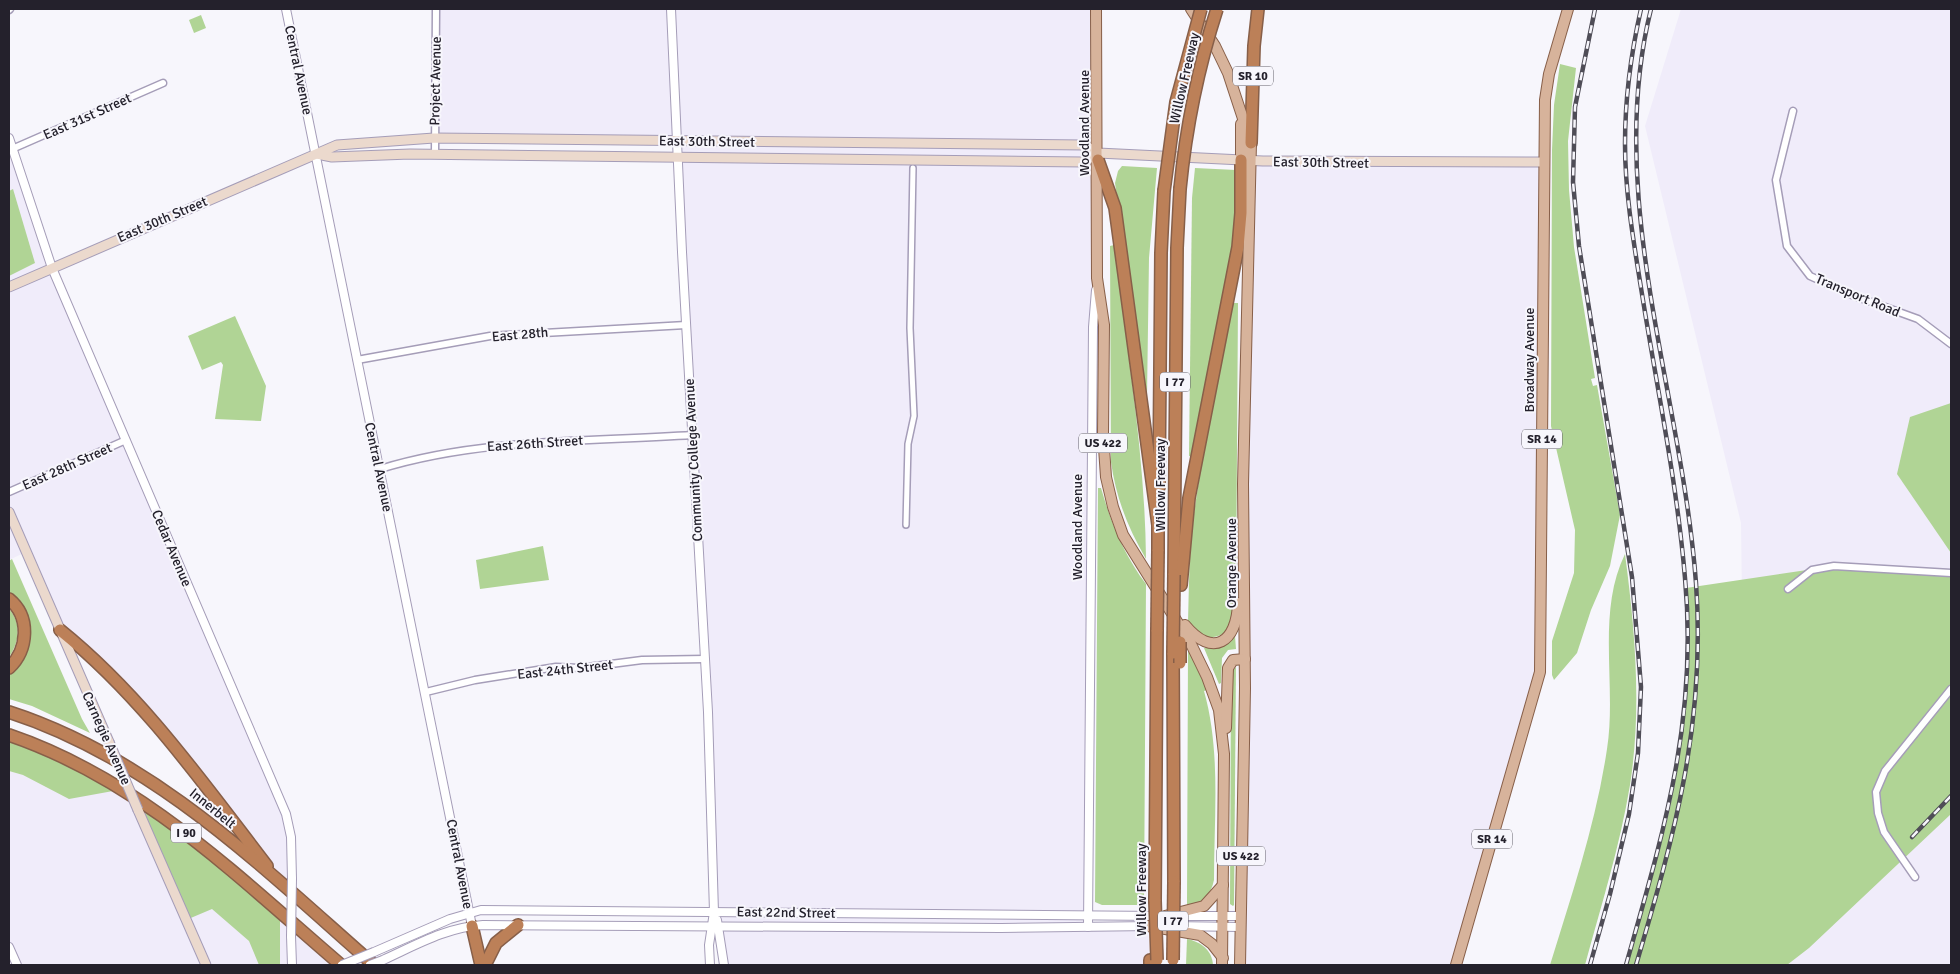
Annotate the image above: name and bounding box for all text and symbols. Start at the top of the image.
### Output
street label: Central Avenue [281,24,316,116]
street label: Willow Freeway [1166,30,1203,125]
street label: Project Avenue [426,36,445,126]
road number: SR 10 [1233,66,1273,85]
street label: Woodland Avenue [1076,70,1093,176]
street label: East 31st Street [40,89,134,143]
street label: East 30th Street [659,132,755,151]
street label: East 30th Street [1273,153,1369,172]
street label: East 30th Street [115,193,210,246]
street label: Transport Road [1813,270,1903,321]
street label: Broadway Avenue [1521,307,1538,413]
street label: East 28th [491,324,549,345]
road number: I 77 [1160,372,1190,392]
street label: Community College Avenue [681,378,706,542]
street label: Central Avenue [361,421,396,513]
road number: SR 14 [1522,429,1562,448]
street label: East 26th Street [486,432,584,455]
road number: US 422 [1079,433,1127,452]
street label: Willow Freeway [1152,438,1169,532]
street label: East 28th Street [20,439,115,494]
street label: Woodland Avenue [1069,474,1086,580]
street label: Cedar Avenue [148,507,195,589]
street label: Orange Avenue [1223,518,1240,608]
street label: East 24th Street [516,656,614,683]
street label: Carnegie Avenue [78,689,135,787]
street label: Innerbelt [186,785,239,832]
street label: Central Avenue [442,818,477,910]
road number: I 90 [171,824,201,842]
road number: SR 14 [1472,830,1512,849]
street label: Willow Freeway [1133,843,1150,937]
road number: US 422 [1217,846,1265,866]
street label: East 22nd Street [736,903,836,922]
road number: I 77 [1158,911,1188,930]

